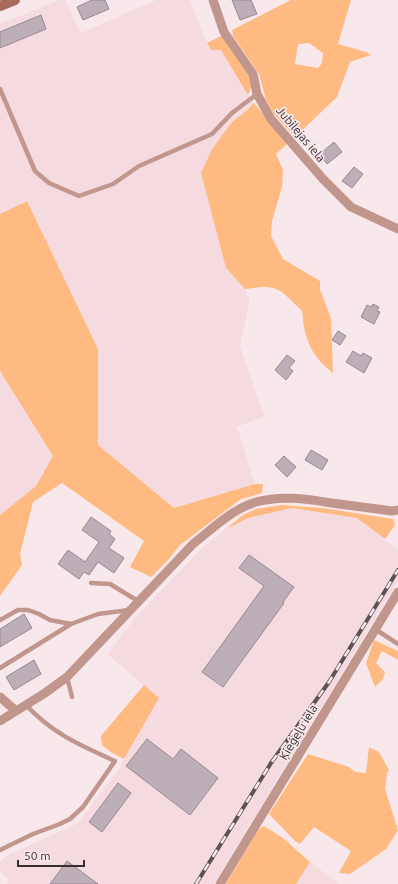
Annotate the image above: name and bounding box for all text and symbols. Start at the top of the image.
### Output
street label: Jubilejas iela [274,104,328,164]
street label: Ķieģeļu iela [276,702,320,762]
scale bar [18,842,84,868]
text: 50 m [24,849,51,862]

